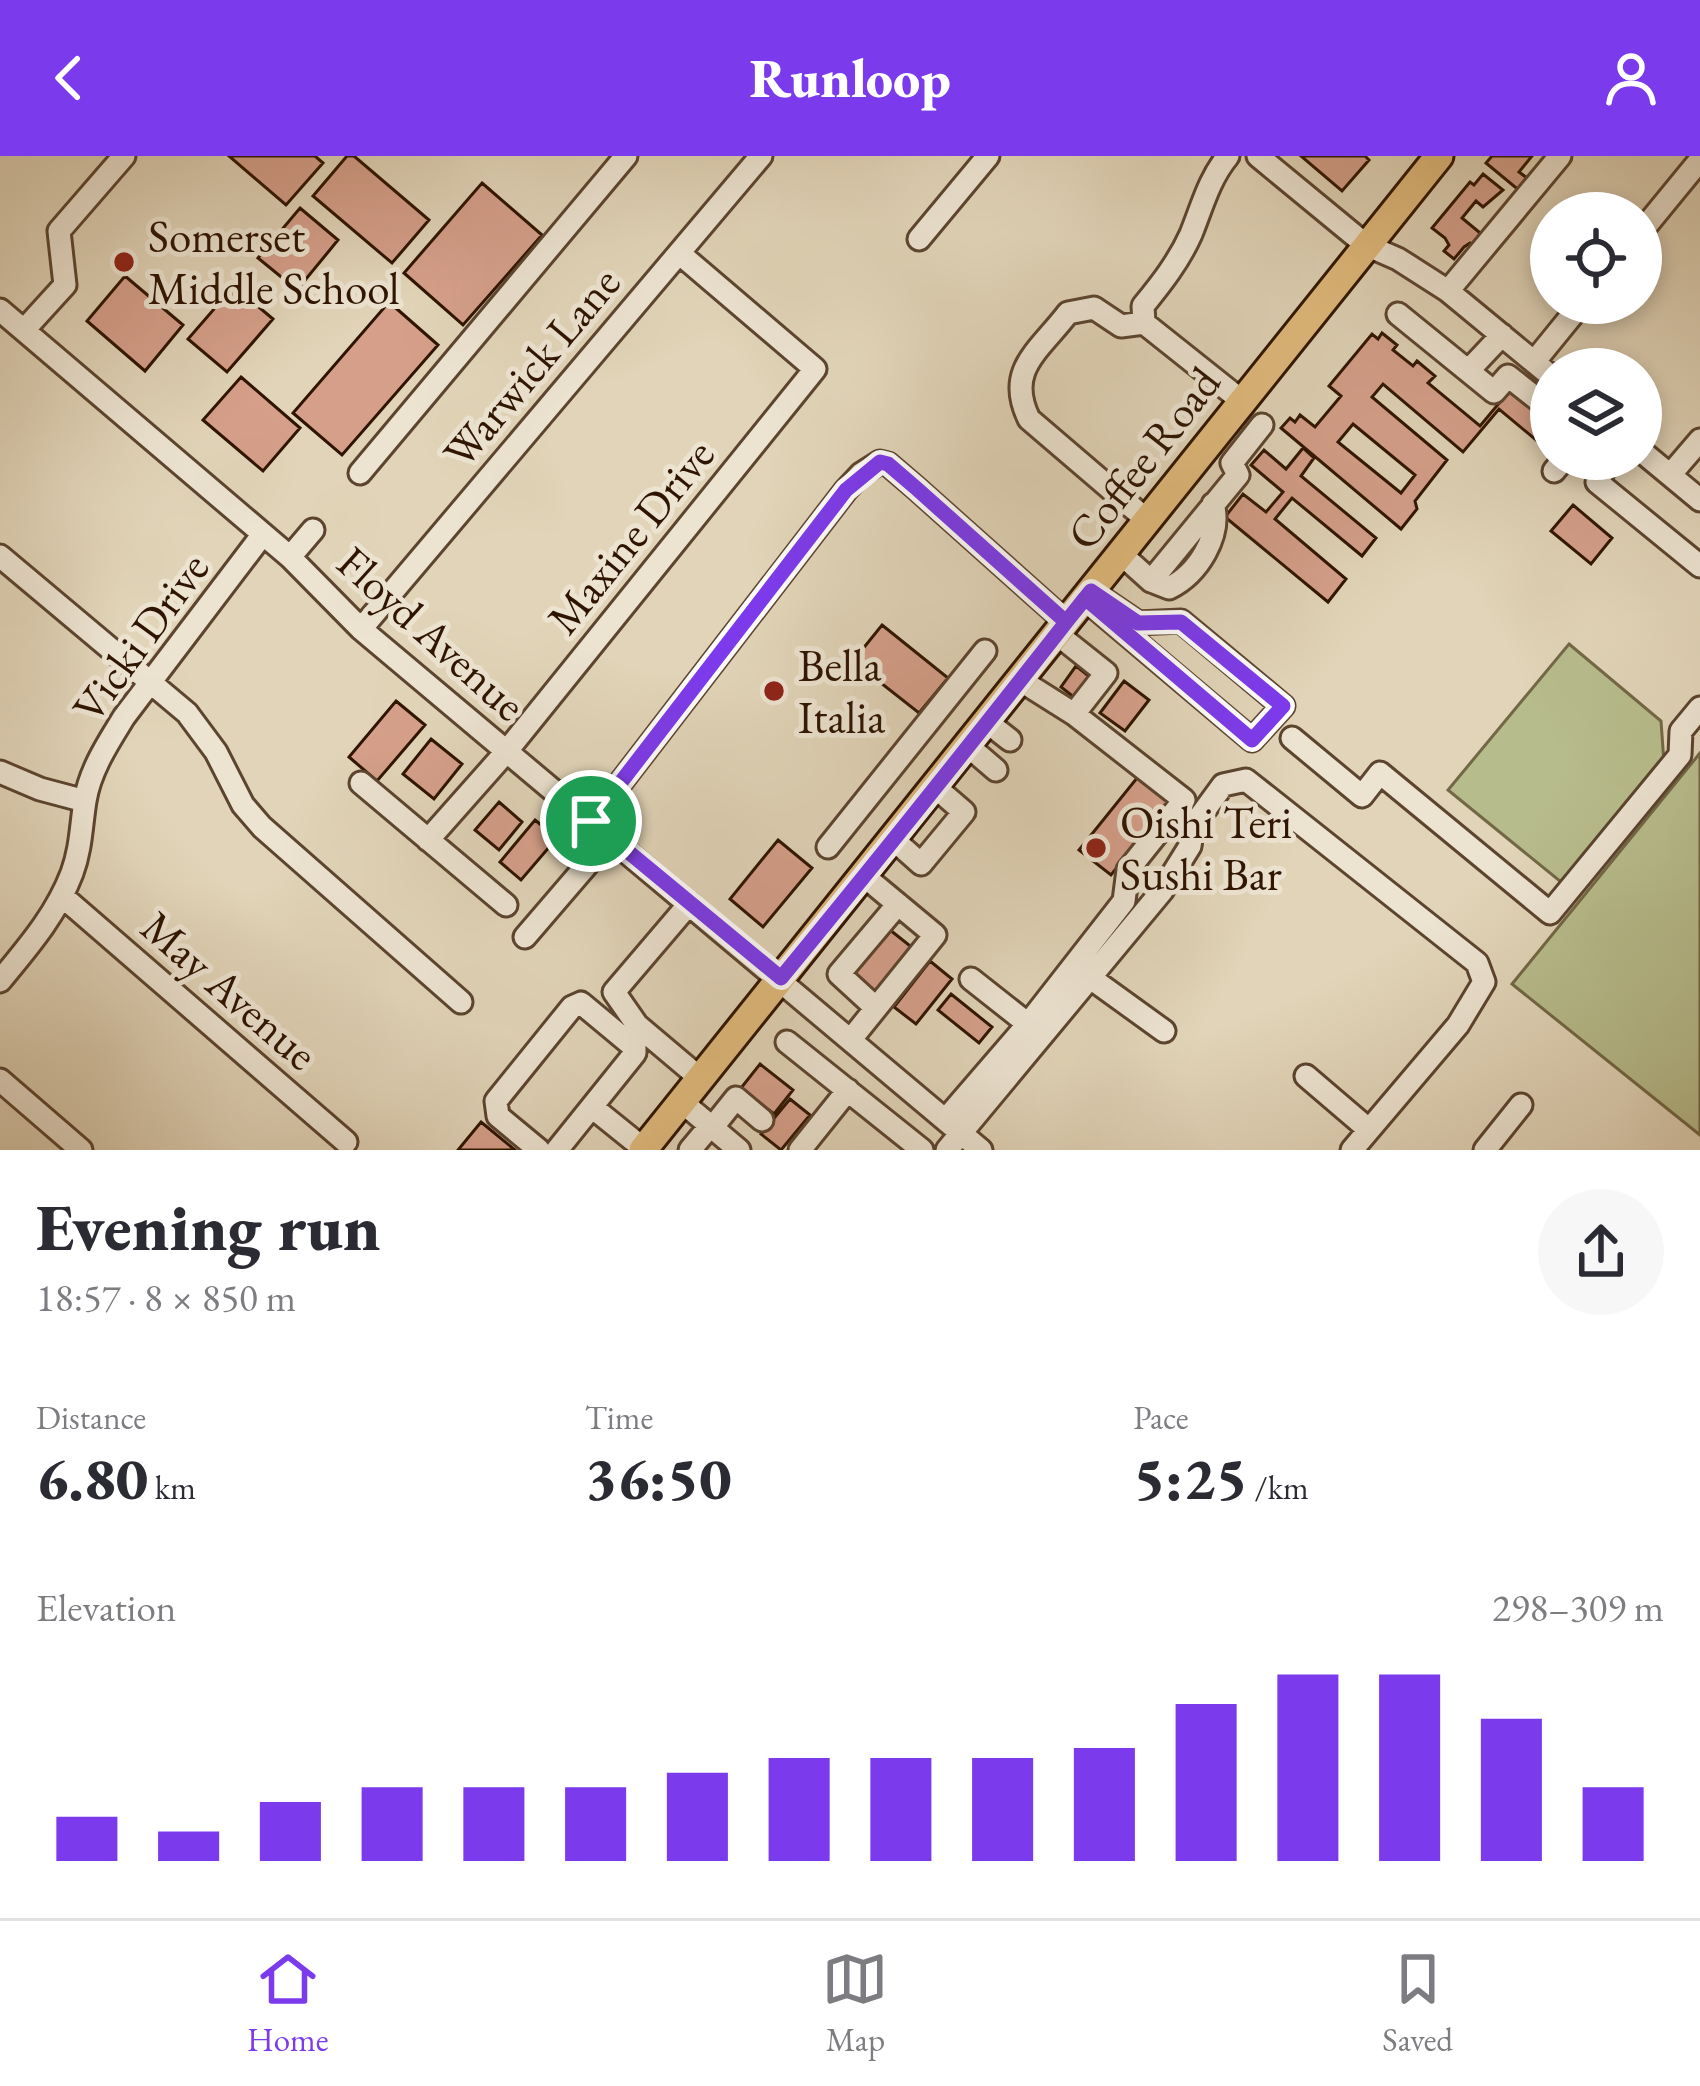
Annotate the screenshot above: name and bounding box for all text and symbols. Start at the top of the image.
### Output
text: Runloop [749,43,951,113]
icon: back [36,45,102,111]
icon: person [1598,45,1664,111]
map controls [1530,192,1662,480]
button: locate [1530,192,1662,324]
place label: Somerset Middle School [148,207,400,317]
marker: Somerset Middle School [111,249,137,275]
street label: Warwick Lane [430,254,632,480]
button: layers [1530,348,1662,480]
street label: Coffee Road [1053,355,1233,561]
street label: Maxine Drive [534,427,726,645]
street label: Floyd Avenue [325,533,539,733]
street label: Vicki Drive [59,541,221,733]
place label: Bella Italia [798,636,885,746]
marker: Bella Italia [761,678,787,704]
pin [540,770,642,872]
icon: arrive [558,788,624,854]
place label: Oishi Teri Sushi Bar [1120,793,1292,903]
marker: Oishi Teri Sushi Bar [1083,835,1109,861]
street label: May Avenue [130,898,330,1082]
text: Evening run [36,1184,381,1270]
button: share [1538,1189,1664,1315]
text: 18:57 · 8 × 850 m [36,1272,296,1323]
text: Distance [36,1396,146,1439]
text: Time [585,1396,653,1439]
text: Pace [1133,1396,1189,1439]
text: 6.80 [36,1439,148,1517]
text: 36:50 [585,1439,732,1517]
text: 5:25 [1133,1439,1248,1517]
text: km [148,1466,196,1509]
text: /km [1248,1466,1309,1509]
text: Elevation [36,1582,176,1633]
text: 298–309 m [1492,1582,1664,1633]
tab: Home [247,1946,329,2061]
tab: Map [822,1946,888,2061]
tab: Saved [1382,1946,1453,2061]

